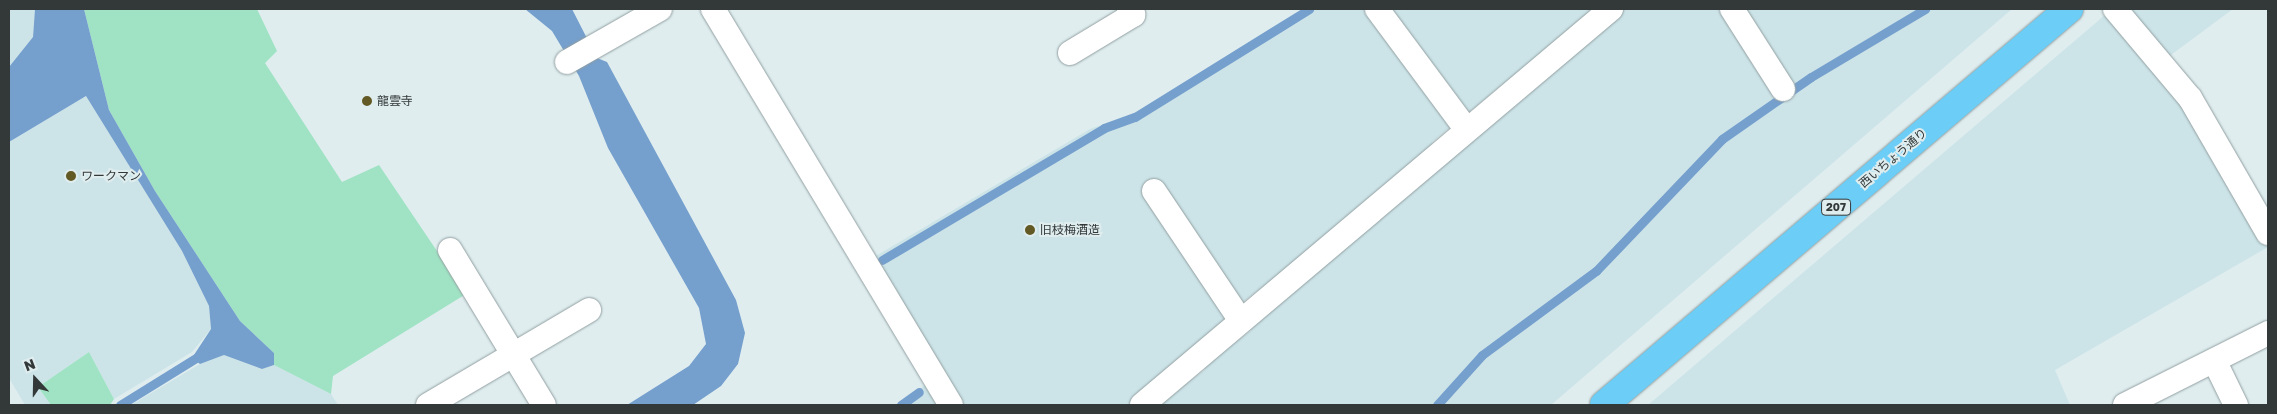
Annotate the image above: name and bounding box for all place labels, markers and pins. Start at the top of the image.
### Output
place label: 龍雲寺 [377,94,413,108]
marker: 龍雲寺 [361,95,373,107]
place label: ワークマン [81,169,141,183]
marker: ワークマン [65,170,77,182]
place label: 旧枝梅酒造 [1040,223,1100,237]
marker: 旧枝梅酒造 [1024,224,1036,236]

